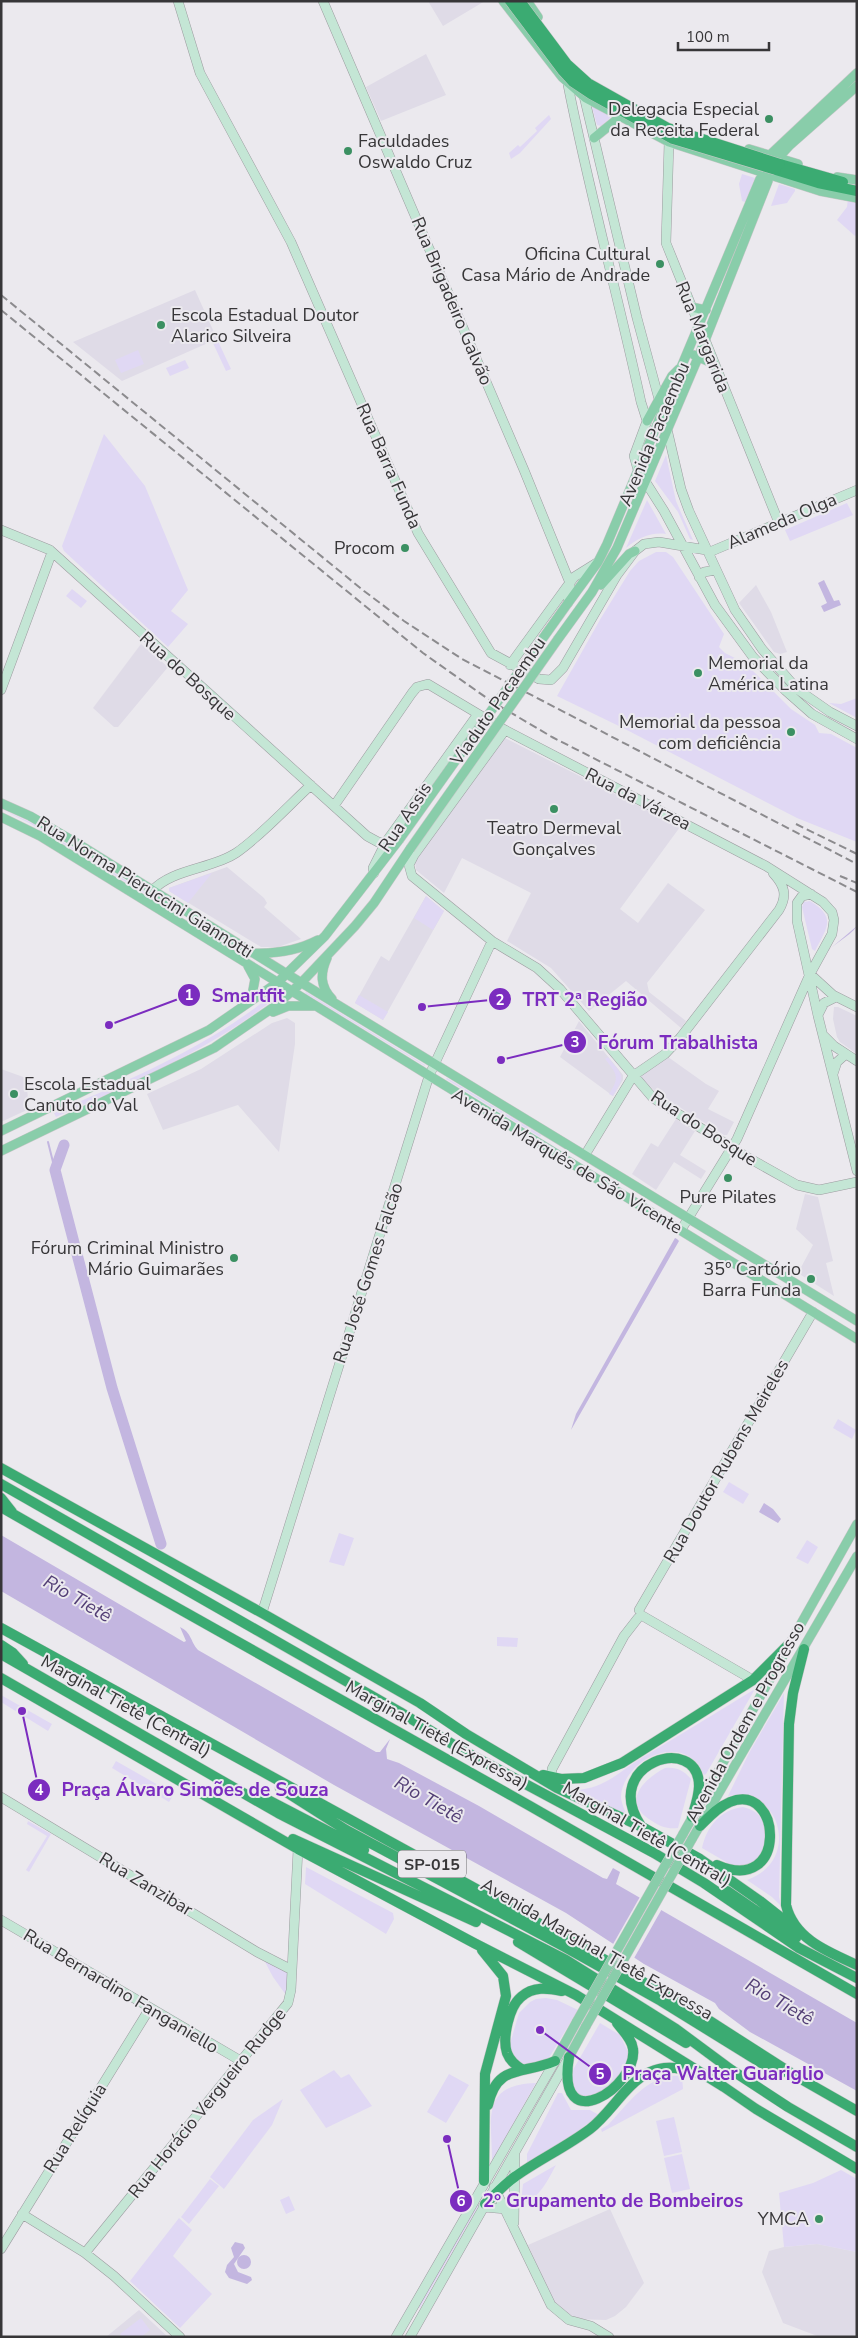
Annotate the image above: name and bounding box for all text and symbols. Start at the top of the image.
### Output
scale bar [678,20,769,52]
text: 100 m [686,27,730,47]
place label: Delegacia Especial da Receita Federal [608,97,760,142]
marker: Delegacia Especial da Receita Federal [763,113,775,125]
place label: Faculdades Oswaldo Cruz [358,129,472,174]
marker: Faculdades Oswaldo Cruz [342,145,354,157]
street label: Rua Brigadeiro Galvão [406,213,498,389]
place label: Oficina Cultural Casa Mário de Andrade [461,242,651,287]
marker: Oficina Cultural Casa Mário de Andrade [654,258,666,270]
street label: Rua Margarida [670,278,736,396]
place label: Escola Estadual Doutor Alarico Silveira [171,303,359,348]
marker: Escola Estadual Doutor Alarico Silveira [155,319,167,331]
street label: Avenida Pacaembu [613,358,695,510]
street label: Rua Barra Funda [351,399,427,533]
street label: Alameda Olga [724,487,840,555]
place label: Procom [334,536,395,560]
marker: Procom [399,542,411,554]
street label: Rua do Bosque [134,626,242,726]
street label: Viaduto Pacaembu [444,632,551,771]
place label: Memorial da América Latina [708,651,829,696]
marker: Memorial da América Latina [692,667,704,679]
place label: Memorial da pessoa com deficiência [619,710,781,755]
marker: Memorial da pessoa com deficiência [785,726,797,738]
street label: Rua da Várzea [581,762,695,836]
street label: Rua Assis [373,777,437,857]
marker: Teatro Dermeval Gonçalves [548,803,560,815]
street label: Rua Norma Pieruccini Giannotti [32,810,258,964]
place label: Teatro Dermeval Gonçalves [487,816,622,861]
callout: Smartfit [176,978,294,1012]
callout: TRT 2ª Região [488,982,658,1016]
text: Smartfit [211,983,285,1009]
text: 1 [184,985,194,1005]
text: TRT 2ª Região [522,987,648,1013]
text: 2 [495,990,505,1010]
callout: Fórum Trabalhista [562,1025,768,1059]
text: Fórum Trabalhista [598,1030,758,1056]
text: 3 [570,1032,580,1052]
place label: Escola Estadual Canuto do Val [24,1072,152,1117]
street label: Avenida Marquês de São Vicente [447,1082,687,1240]
street label: Rua do Bosque [646,1085,762,1171]
marker: Escola Estadual Canuto do Val [8,1088,20,1100]
marker: Pure Pilates [722,1172,734,1184]
street label: Rua José Gomes Falcão [327,1180,409,1366]
place label: Pure Pilates [680,1185,776,1209]
place label: Fórum Criminal Ministro Mário Guimarães [31,1236,224,1281]
marker: Fórum Criminal Ministro Mário Guimarães [228,1252,240,1264]
place label: 35º Cartório Barra Funda [702,1257,801,1302]
marker: 35º Cartório Barra Funda [805,1273,817,1285]
street label: Rua Doutor Rubens Meireles [658,1355,794,1567]
water label: Rio Tietê [38,1569,117,1629]
street label: Avenida Ordem e Progresso [680,1617,810,1827]
street label: Marginal Tietê (Central) [37,1649,215,1763]
street label: Marginal Tietê (Expressa) [341,1675,533,1795]
water label: Rio Tietê [389,1770,468,1830]
callout: Praça Álvaro Simões de Souza [26,1773,339,1807]
street label: Marginal Tietê (Central) [558,1776,736,1892]
text: Praça Álvaro Simões de Souza [61,1777,329,1803]
text: 4 [34,1780,44,1800]
street label: Rua Zanzibar [95,1847,198,1922]
road number: SP-015 [398,1850,466,1878]
street label: Avenida Marginal Tietê Expressa [477,1873,717,2025]
street label: Rua Bernardino Fanganiello [19,1923,223,2059]
water label: Rio Tietê [740,1972,819,2032]
street label: Rua Horácio Vergueiro Rudge [123,2003,291,2203]
callout: Praça Walter Guariglio [587,2057,834,2091]
text: Praça Walter Guariglio [622,2061,824,2087]
text: 5 [595,2064,605,2084]
street label: Rua Relíquia [38,2079,112,2177]
callout: 2º Grupamento de Bombeiros [448,2184,754,2218]
text: 2º Grupamento de Bombeiros [483,2188,743,2214]
text: 6 [456,2191,466,2211]
place label: YMCA [757,2207,809,2231]
marker: YMCA [813,2213,825,2225]

